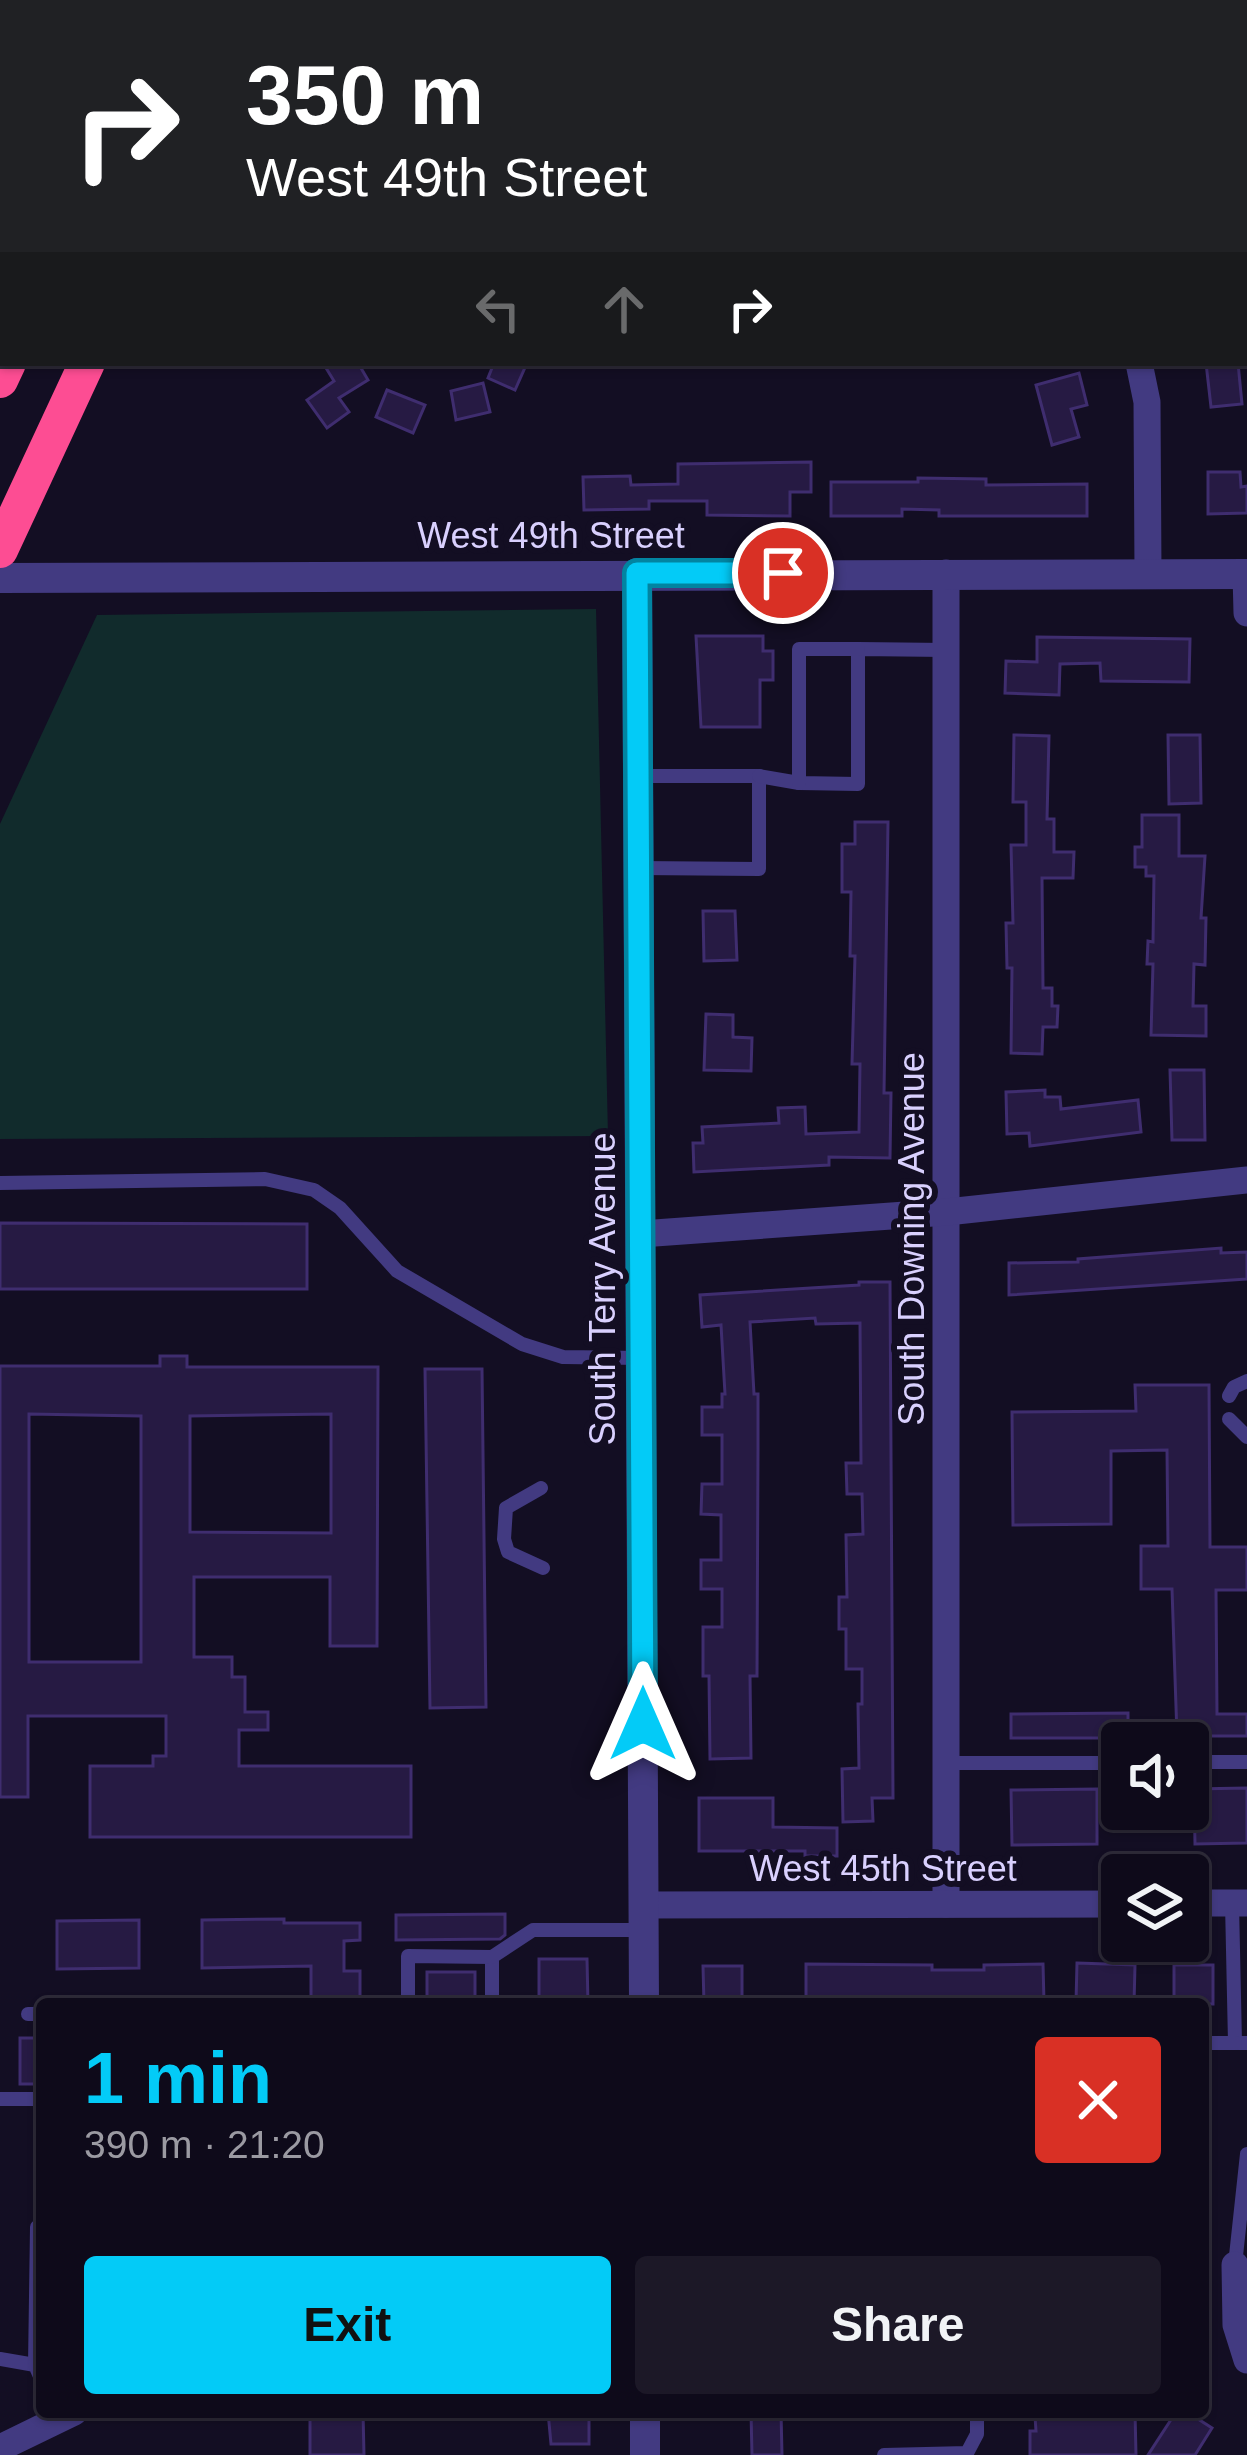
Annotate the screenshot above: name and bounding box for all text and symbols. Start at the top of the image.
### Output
icon: right [48,48,204,204]
text: 350 m [246,48,484,142]
text: West 49th Street [246,147,647,207]
icon: left [465,276,531,342]
icon: ahead [591,276,657,342]
icon: right [717,276,783,342]
street label: West 49th Street [417,515,685,556]
pin [732,522,834,624]
icon: arrive [750,540,816,606]
street label: South Downing Avenue [891,1052,932,1426]
street label: South Terry Avenue [582,1133,623,1445]
position arrow [580,1661,706,1787]
map controls [1101,1722,1209,1962]
button: sound [1101,1722,1209,1830]
street label: West 45th Street [749,1848,1017,1889]
button: layers [1101,1854,1209,1962]
button: close [1035,2037,1161,2163]
text: 1 min [84,2038,272,2118]
text: 390 m · 21:20 [84,2123,325,2166]
button: Exit [84,2256,611,2394]
button: Share [635,2256,1161,2394]

